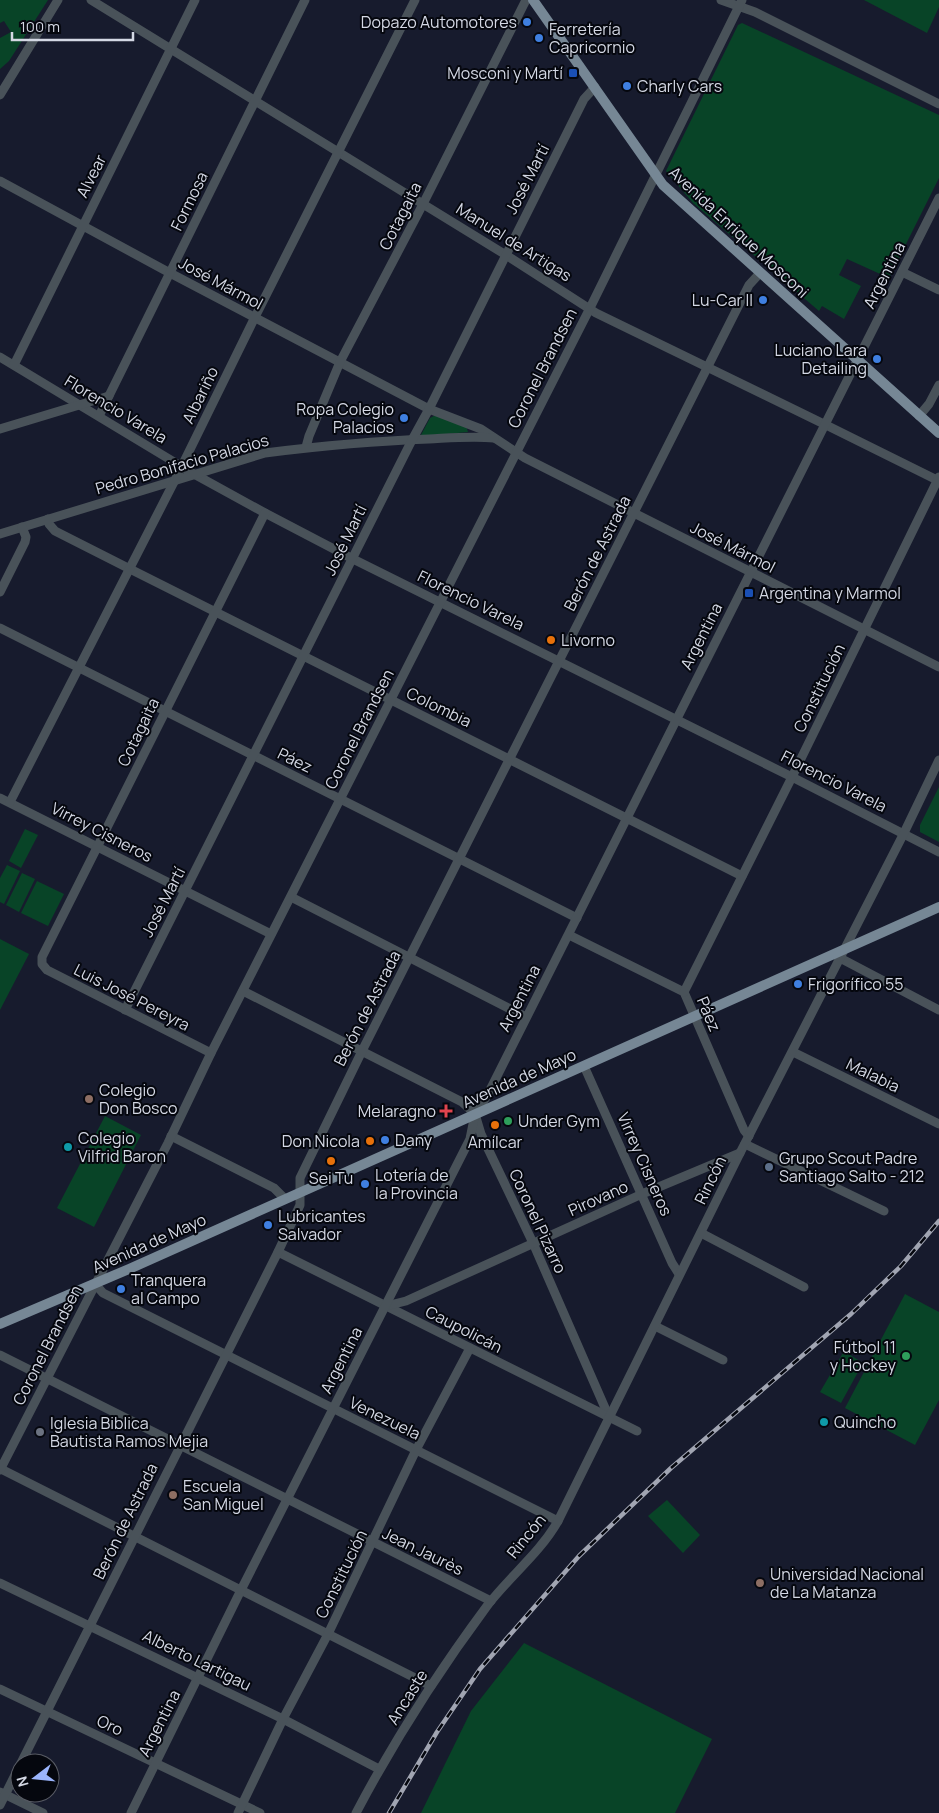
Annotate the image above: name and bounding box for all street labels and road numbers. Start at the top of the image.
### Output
street label: José Martí [500,140,554,218]
street label: Alvear [71,151,111,201]
street label: Avenida Enrique Mosconi [664,161,814,303]
street label: Formosa [165,168,213,234]
street label: Cotagaita [373,178,427,254]
street label: Manuel de Artigas [452,198,576,286]
street label: Argentina [858,238,910,312]
street label: José Mármol [175,252,267,314]
street label: Coronel Brandsen [502,304,582,432]
street label: Albariño [177,363,223,427]
street label: Florencio Varela [61,370,171,448]
street label: Pedro Bonifacio Palacios [93,429,271,499]
street label: Berón de Astrada [558,492,636,614]
street label: José Martí [318,501,372,579]
street label: José Mármol [687,516,779,578]
street label: Florencio Varela [414,565,528,635]
street label: Argentina [675,599,727,673]
street label: Constitución [788,640,850,736]
street label: Coronel Brandsen [319,665,399,793]
street label: Colombia [403,682,475,732]
street label: Cotagaita [112,694,164,770]
street label: Páez [274,742,316,778]
street label: Florencio Varela [777,745,891,817]
street label: Virrey Cisneros [48,797,156,867]
street label: José Martí [136,863,190,941]
street label: Berón de Astrada [328,947,406,1069]
street label: Luis José Pereyra [70,958,194,1036]
street label: Argentina [493,961,545,1035]
street label: Páez [692,993,726,1035]
street label: Avenida de Mayo [458,1043,580,1113]
street label: Malabia [843,1053,903,1097]
street label: Virrey Cisneros [612,1109,678,1219]
street label: Rincón [689,1152,731,1208]
street label: Coronel Pizarro [504,1165,572,1277]
street label: Pirovano [564,1175,632,1221]
street label: Avenida de Mayo [88,1208,210,1278]
street label: Coronel Brandsen [7,1281,87,1409]
street label: Caupolicán [422,1300,506,1358]
street label: Argentina [315,1323,367,1397]
street label: Venezuela [346,1391,424,1445]
street label: Berón de Astrada [87,1459,163,1583]
street label: Rincón [501,1509,551,1563]
street label: Jean Jaurès [379,1522,467,1580]
street label: Constitución [310,1526,372,1622]
street label: Alberto Lartigau [139,1624,255,1696]
street label: Ancaste [381,1665,433,1729]
street label: Argentina [133,1686,185,1760]
street label: Oro [93,1709,127,1741]

